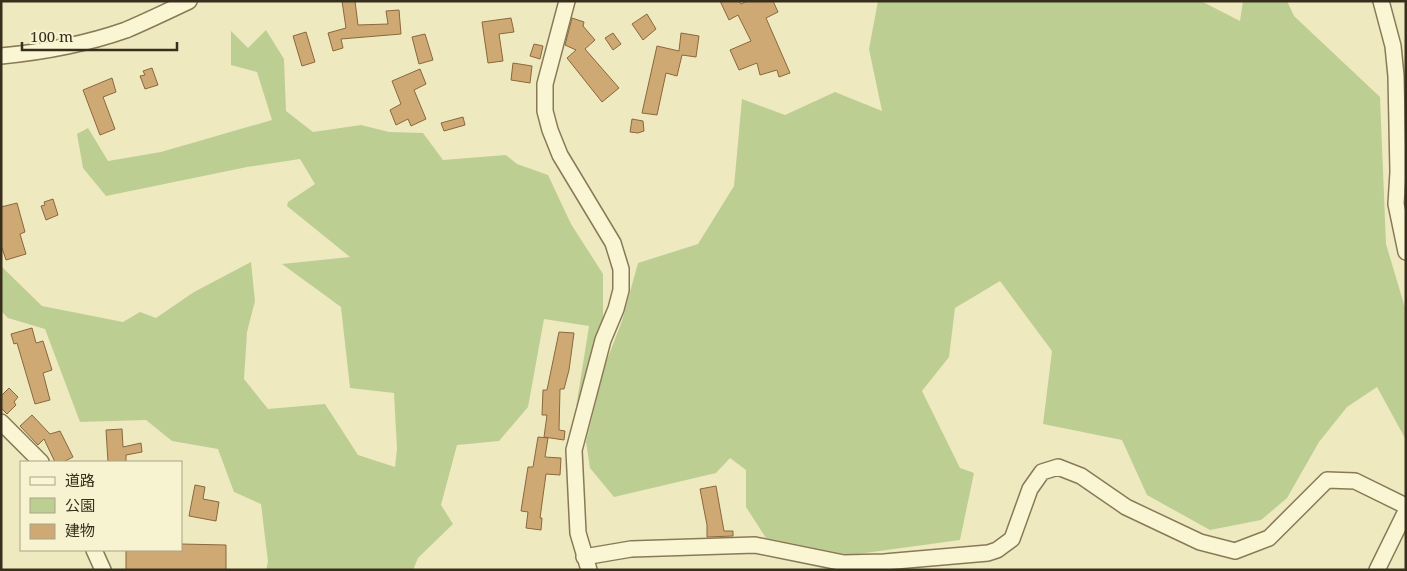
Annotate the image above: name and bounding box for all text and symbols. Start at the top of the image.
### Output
scale bar [22,20,178,52]
text: 100 m [30,26,73,46]
legend [20,461,182,551]
text: 道路 [65,470,95,490]
text: 公園 [65,495,95,515]
text: 建物 [65,520,95,540]

